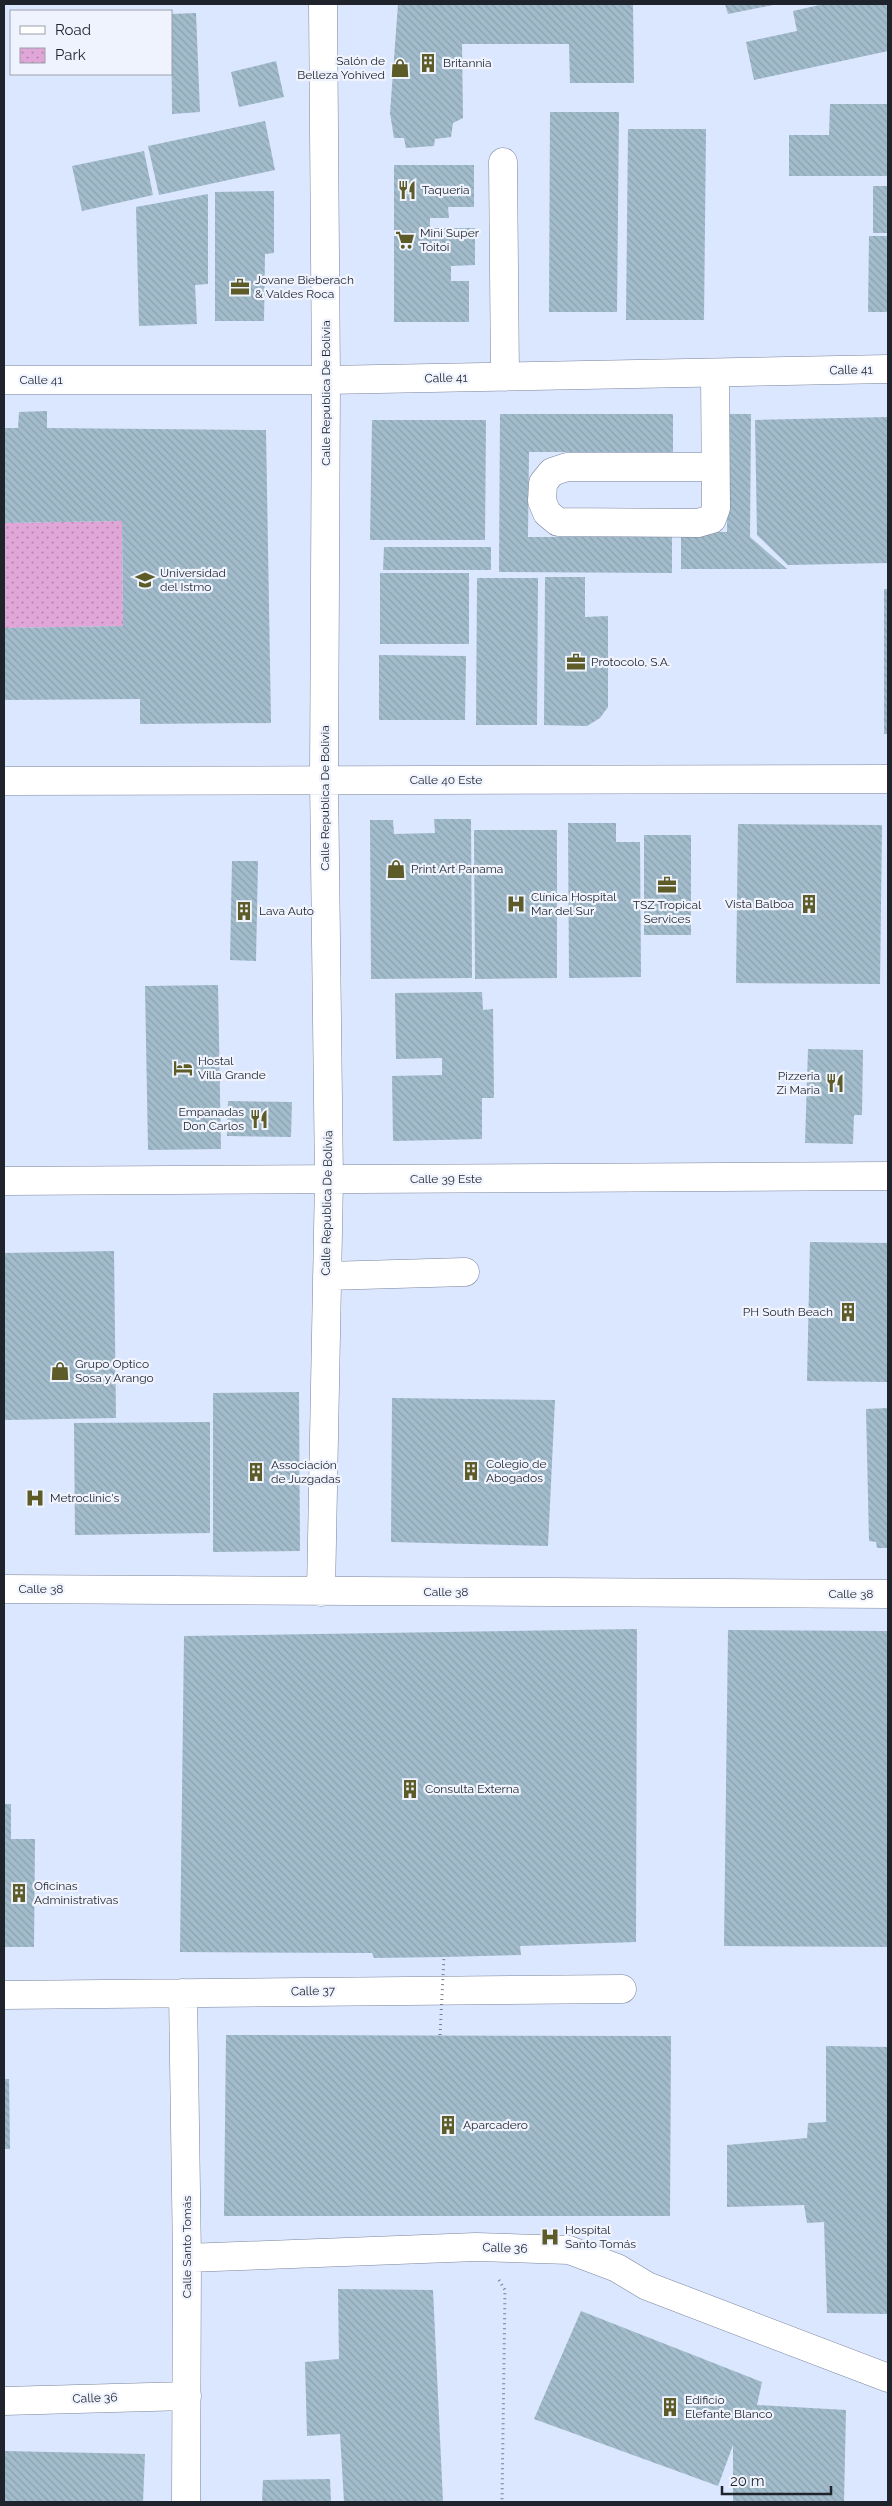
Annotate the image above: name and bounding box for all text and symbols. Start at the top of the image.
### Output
legend [10,10,172,75]
text: Road [55,21,91,39]
text: Park [55,46,86,64]
building icon: Britannia [417,52,439,74]
place label: Salón de Belleza Yohived [297,54,385,82]
place label: Britannia [443,56,492,70]
shop icon: Salón de Belleza Yohived [389,57,411,79]
restaurant icon: Taqueria [396,179,418,201]
place label: Taqueria [422,183,470,197]
place label: Mini Super Toitoi [420,226,480,254]
supermarket icon: Mini Super Toitoi [394,229,416,251]
place label: Jovane Bieberach & Valdes Roca [255,273,354,301]
office icon: Jovane Bieberach & Valdes Roca [229,276,251,298]
street label: Calle Republica De Bolivia [319,320,333,466]
street label: Calle 41 [829,363,873,377]
street label: Calle 41 [424,371,468,385]
street label: Calle 41 [19,373,63,387]
place label: Universidad del Istmo [160,566,226,594]
school or university icon: Universidad del Istmo [134,569,156,591]
office icon: Protocolo, S.A. [565,651,587,673]
place label: Protocolo, S.A. [591,655,670,669]
street label: Calle Republica De Bolivia [318,725,332,871]
street label: Calle 40 Este [410,773,482,787]
shop icon: Print Art Panama [385,858,407,880]
place label: Print Art Panama [411,862,503,876]
office icon: TSZ Tropical Services [656,874,678,896]
place label: Clínica Hospital Mar del Sur [531,890,617,918]
hospital icon: Clínica Hospital Mar del Sur [505,893,527,915]
building icon: Vista Balboa [798,893,820,915]
place label: Vista Balboa [725,897,794,911]
place label: TSZ Tropical Services [633,898,702,926]
building icon: Lava Auto [233,900,255,922]
place label: Lava Auto [259,904,314,918]
place label: Hostal Villa Grande [198,1054,266,1082]
hotel icon: Hostal Villa Grande [172,1057,194,1079]
place label: Pizzeria Zi Maria [776,1069,820,1097]
restaurant icon: Pizzeria Zi Maria [824,1072,846,1094]
place label: Empanadas Don Carlos [178,1105,244,1133]
restaurant icon: Empanadas Don Carlos [248,1108,270,1130]
street label: Calle Republica De Bolivia [319,1130,335,1276]
street label: Calle 39 Este [410,1172,482,1186]
building icon: PH South Beach [837,1301,859,1323]
place label: PH South Beach [743,1305,833,1319]
place label: Grupo Optico Sosa y Arango [75,1357,154,1385]
shop icon: Grupo Optico Sosa y Arango [49,1360,71,1382]
place label: Colegio de Abogados [486,1457,546,1485]
place label: Associación de Juzgadas [271,1458,341,1486]
building icon: Colegio de Abogados [460,1460,482,1482]
building icon: Associación de Juzgadas [245,1461,267,1483]
hospital icon: Metroclinic's [24,1487,46,1509]
place label: Metroclinic's [50,1491,119,1505]
street label: Calle 38 [19,1582,63,1596]
street label: Calle 38 [424,1585,468,1599]
street label: Calle 38 [829,1587,873,1601]
building icon: Consulta Externa [399,1778,421,1800]
place label: Consulta Externa [425,1782,519,1796]
place label: Oficinas Administrativas [34,1879,119,1907]
building icon: Oficinas Administrativas [8,1882,30,1904]
street label: Calle 37 [291,1984,336,1998]
building icon: Aparcadero [437,2114,459,2136]
place label: Aparcadero [463,2118,528,2132]
street label: Calle Santo Tomás [180,2196,194,2298]
place label: Hospital Santo Tomás [565,2223,636,2251]
hospital icon: Hospital Santo Tomás [539,2226,561,2248]
street label: Calle 36 [482,2240,528,2256]
street label: Calle 36 [72,2390,118,2406]
place label: Edificio Elefante Blanco [685,2393,772,2421]
building icon: Edificio Elefante Blanco [659,2396,681,2418]
scale bar [722,2464,831,2496]
text: 20 m [730,2472,765,2490]

